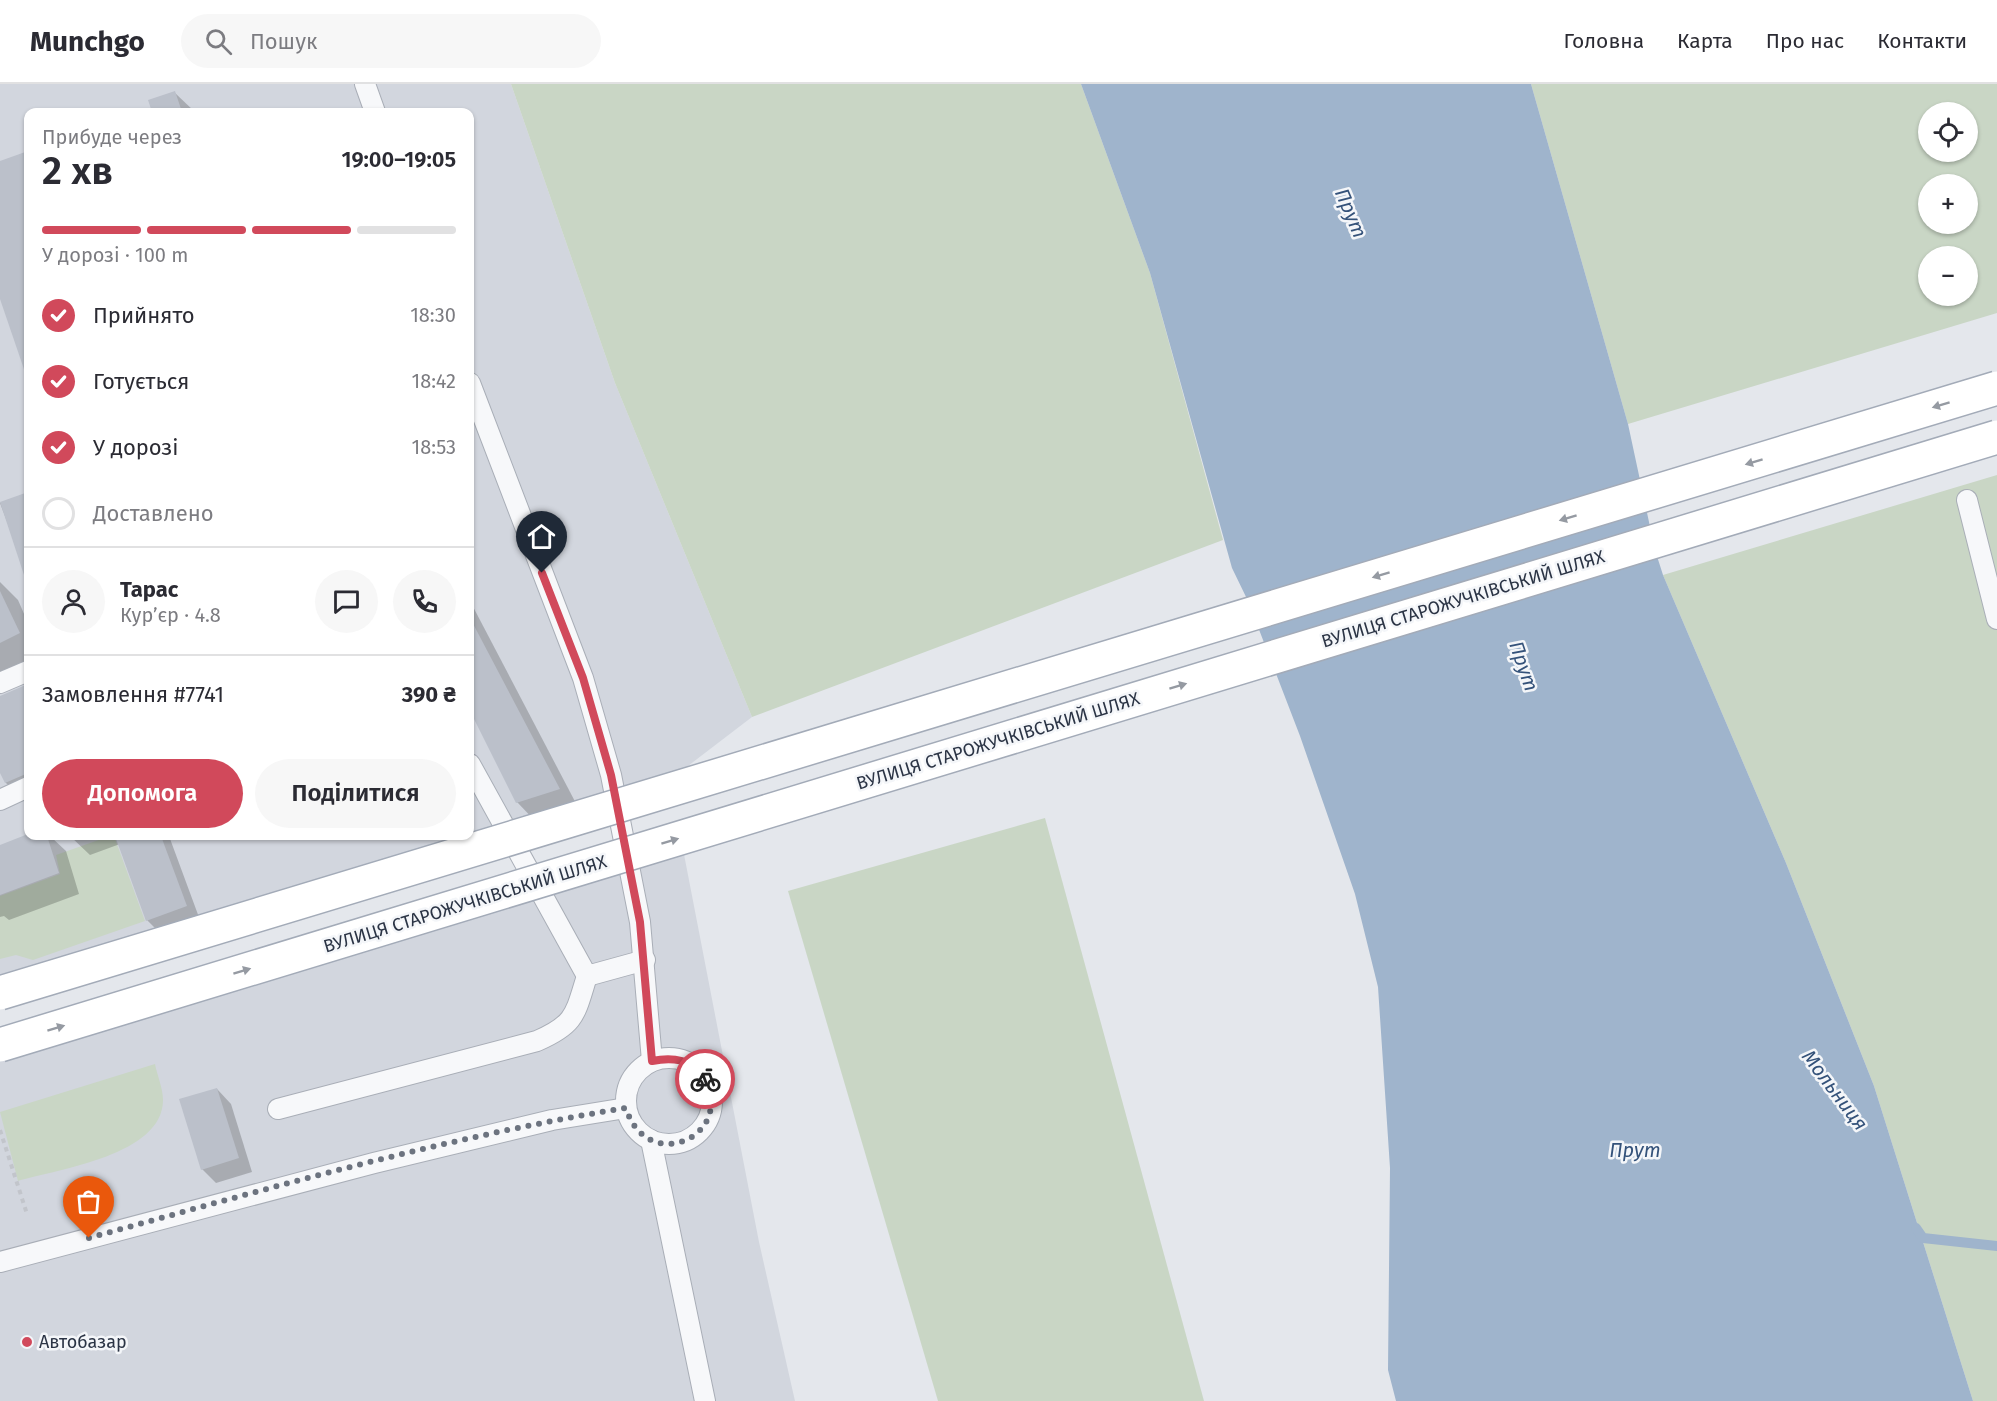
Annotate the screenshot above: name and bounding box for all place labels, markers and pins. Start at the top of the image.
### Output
pin [516,511,567,573]
pin [63,1176,114,1238]
place label: Автобазар [39,1331,127,1353]
marker: Автобазар [20,1335,34,1349]

